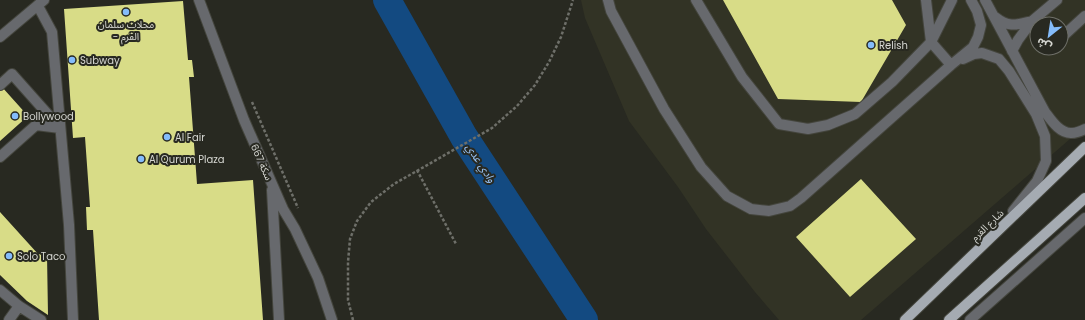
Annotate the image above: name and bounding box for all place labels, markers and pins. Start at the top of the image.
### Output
marker: محلات سلمان - القرم [121,7,131,17]
place label: محلات سلمان - القرم [98,17,154,45]
place label: Relish [879,38,908,53]
marker: Relish [866,40,876,50]
place label: Subway [80,53,120,68]
marker: Subway [67,55,77,65]
place label: Bollywood [23,109,74,124]
marker: Bollywood [10,111,20,121]
place label: Al Fair [175,130,205,145]
marker: Al Fair [162,132,172,142]
place label: Al Qurum Plaza [149,152,225,167]
marker: Al Qurum Plaza [136,154,146,164]
place label: Solo Taco [17,249,65,264]
marker: Solo Taco [4,251,14,261]

